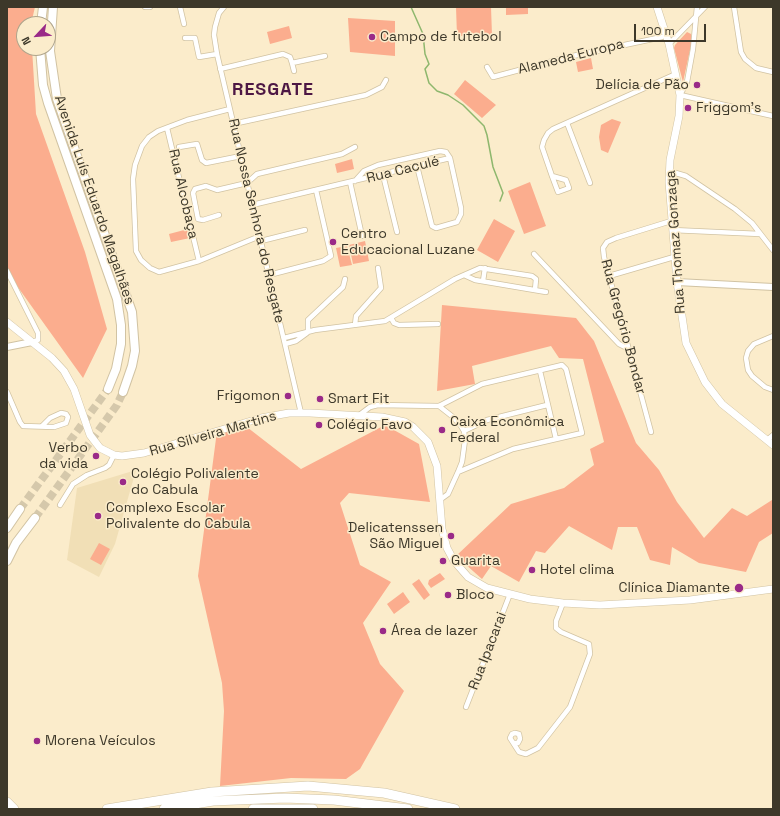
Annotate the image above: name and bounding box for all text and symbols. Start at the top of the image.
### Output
north arrow [16,16,56,56]
scale bar [636,16,708,42]
text: 100 m [641,23,675,39]
place label: Campo de futebol [380,29,502,45]
marker: Campo de futebol [367,32,377,42]
text: N [18,34,34,47]
street label: Alameda Europa [516,36,626,78]
place label: Delícia de Pão [595,77,689,93]
district label: RESGATE [232,79,314,101]
marker: Delícia de Pão [692,80,702,90]
street label: Avenida Luís Eduardo Magalhães [50,93,138,307]
place label: Friggom's [696,100,761,116]
marker: Friggom's [683,103,693,113]
street label: Rua Nossa Senhora do Resgate [224,117,288,325]
street label: Rua Alcobaça [165,147,201,241]
street label: Rua Caculé [365,153,441,187]
street label: Rua Thomaz Gonzaga [663,170,689,314]
place label: Centro Educacional Luzane [341,226,475,258]
marker: Centro Educacional Luzane [328,237,338,247]
street label: Rua Gregório Bondar [597,258,649,396]
place label: Frigomon [217,388,280,404]
marker: Frigomon [283,391,293,401]
place label: Smart Fit [328,391,389,407]
marker: Smart Fit [315,394,325,404]
street label: Rua Silveira Martins [148,408,278,460]
place label: Caixa Econômica Federal [450,414,564,446]
place label: Colégio Favo [327,417,412,433]
marker: Colégio Favo [314,420,324,430]
marker: Caixa Econômica Federal [437,425,447,435]
place label: Verbo da vida [39,440,88,472]
marker: Verbo da vida [91,451,101,461]
place label: Colégio Polivalente do Cabula [131,466,259,498]
marker: Colégio Polivalente do Cabula [118,477,128,487]
place label: Complexo Escolar Polivalente do Cabula [106,500,251,532]
marker: Complexo Escolar Polivalente do Cabula [93,511,103,521]
place label: Delicatenssen São Miguel [348,520,443,552]
marker: Delicatenssen São Miguel [446,531,456,541]
place label: Guarita [451,553,500,569]
marker: Guarita [438,556,448,566]
place label: Hotel clima [540,562,614,578]
marker: Hotel clima [527,565,537,575]
place label: Clínica Diamante [618,580,730,596]
marker: Clínica Diamante [733,582,745,594]
place label: Bloco [456,587,494,603]
marker: Bloco [443,590,453,600]
street label: Rua Ipacarai [465,610,511,692]
place label: Área de lazer [391,623,478,639]
marker: Área de lazer [378,626,388,636]
place label: Morena Veículos [45,733,156,749]
marker: Morena Veículos [32,736,42,746]

